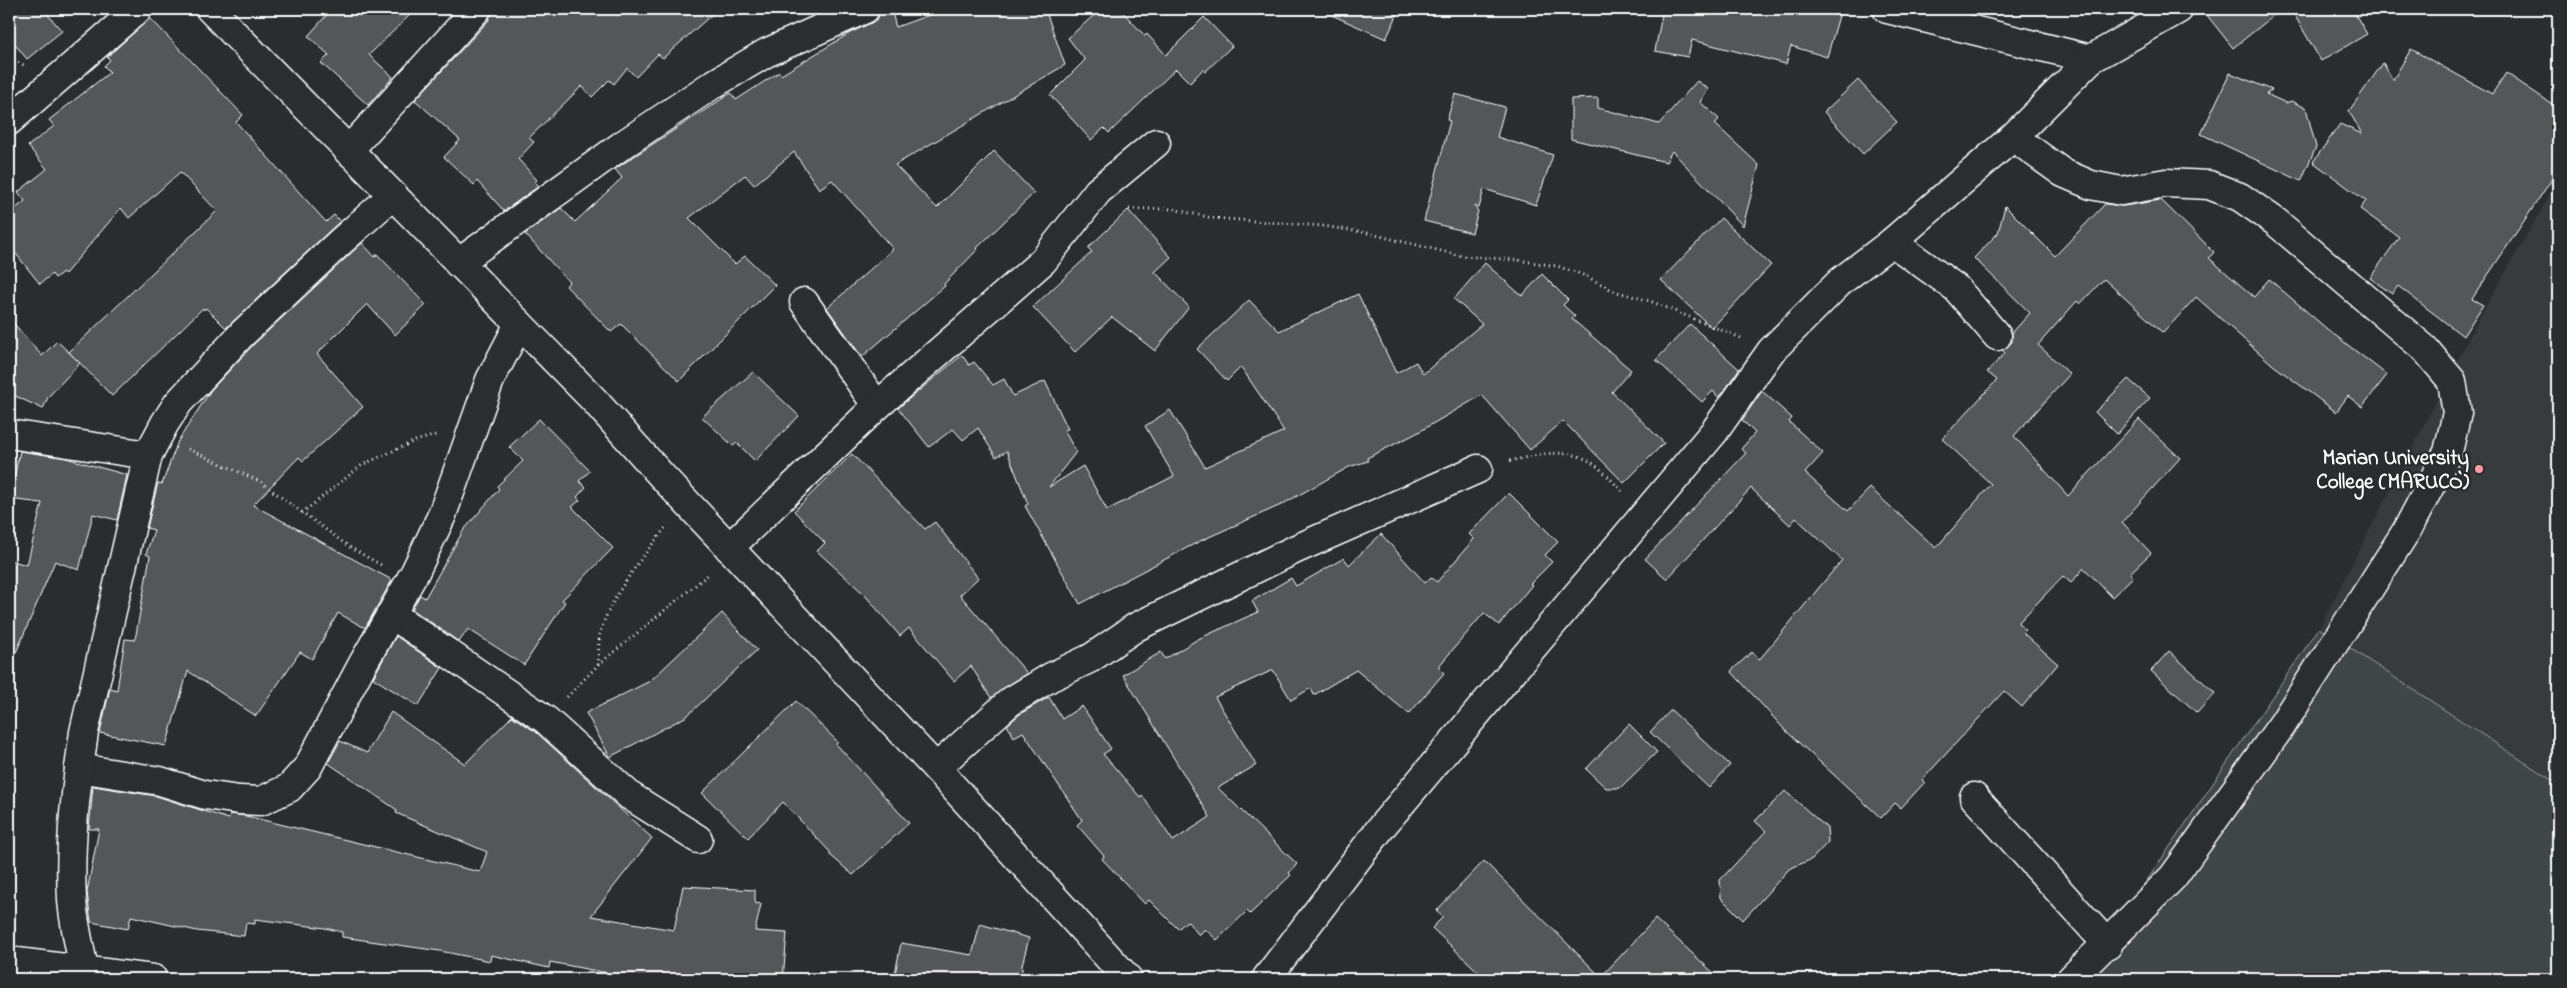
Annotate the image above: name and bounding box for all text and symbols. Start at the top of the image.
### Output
place label: Marian University College (MARUCO) [2316,444,2470,500]
marker: Marian University College (MARUCO) [2473,463,2485,475]

